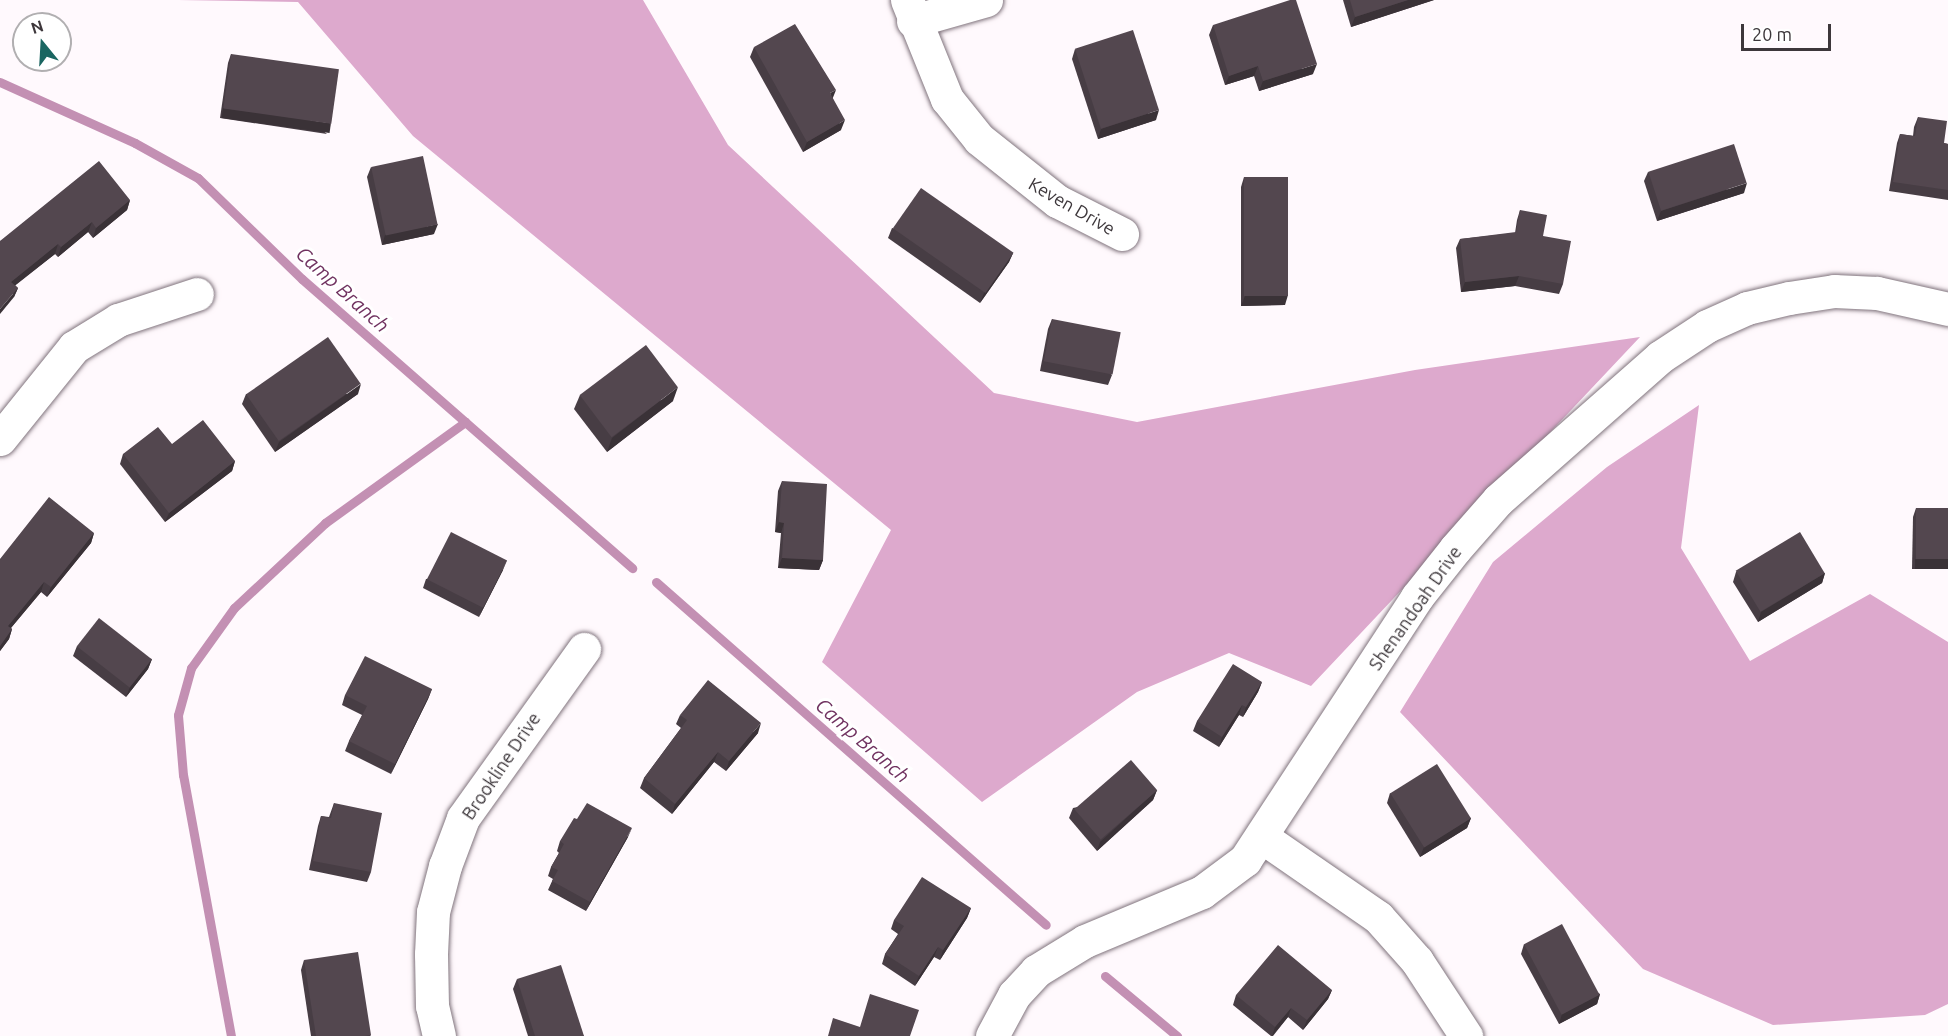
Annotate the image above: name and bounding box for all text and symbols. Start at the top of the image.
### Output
north arrow [12,12,72,72]
scale bar [1744,12,1834,50]
text: N [29,16,46,37]
text: 20 m [1752,24,1792,44]
street label: Keven Drive [1025,173,1119,239]
water label: Camp Branch [292,241,394,337]
street label: Shenandoah Drive [1364,542,1466,674]
water label: Camp Branch [811,693,915,787]
street label: Brookline Drive [457,708,545,824]

